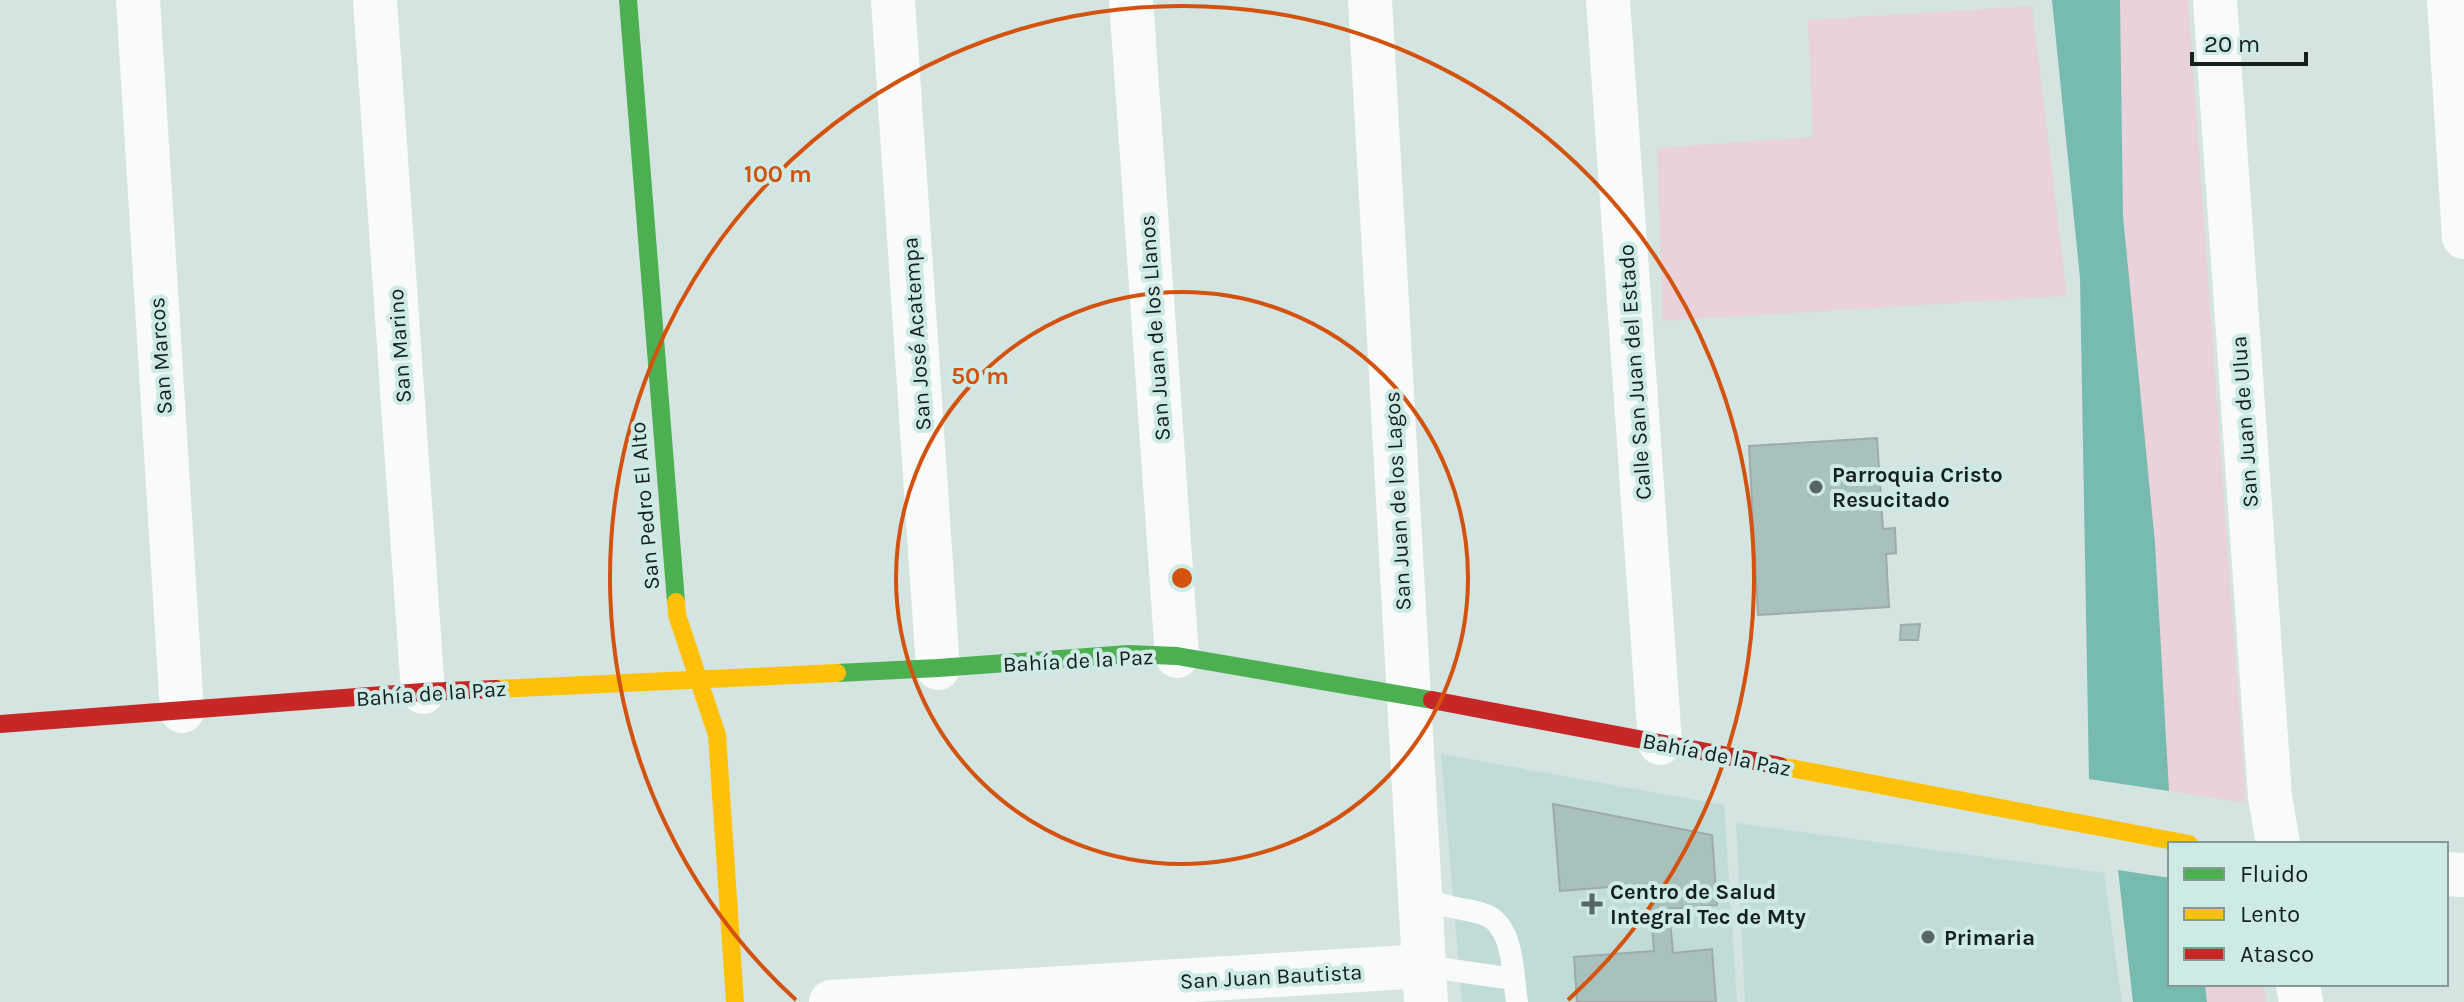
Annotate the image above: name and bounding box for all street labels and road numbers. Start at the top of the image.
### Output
street label: San Juan de los Llanos [1134,214,1176,442]
street label: San José Acatempa [897,236,937,432]
street label: Calle San Juan del Estado [1613,243,1657,501]
street label: San Marino [383,288,417,404]
street label: San Marcos [144,296,178,415]
street label: San Juan de Ulua [2226,335,2264,509]
street label: San Juan de los Lagos [1379,391,1417,611]
street label: San Pedro El Alto [625,421,665,591]
street label: Bahía de la Paz [1002,644,1154,678]
street label: Bahía de la Paz [355,676,507,712]
street label: Bahía de la Paz [1640,728,1793,782]
street label: San Juan Bautista [1179,959,1363,995]

